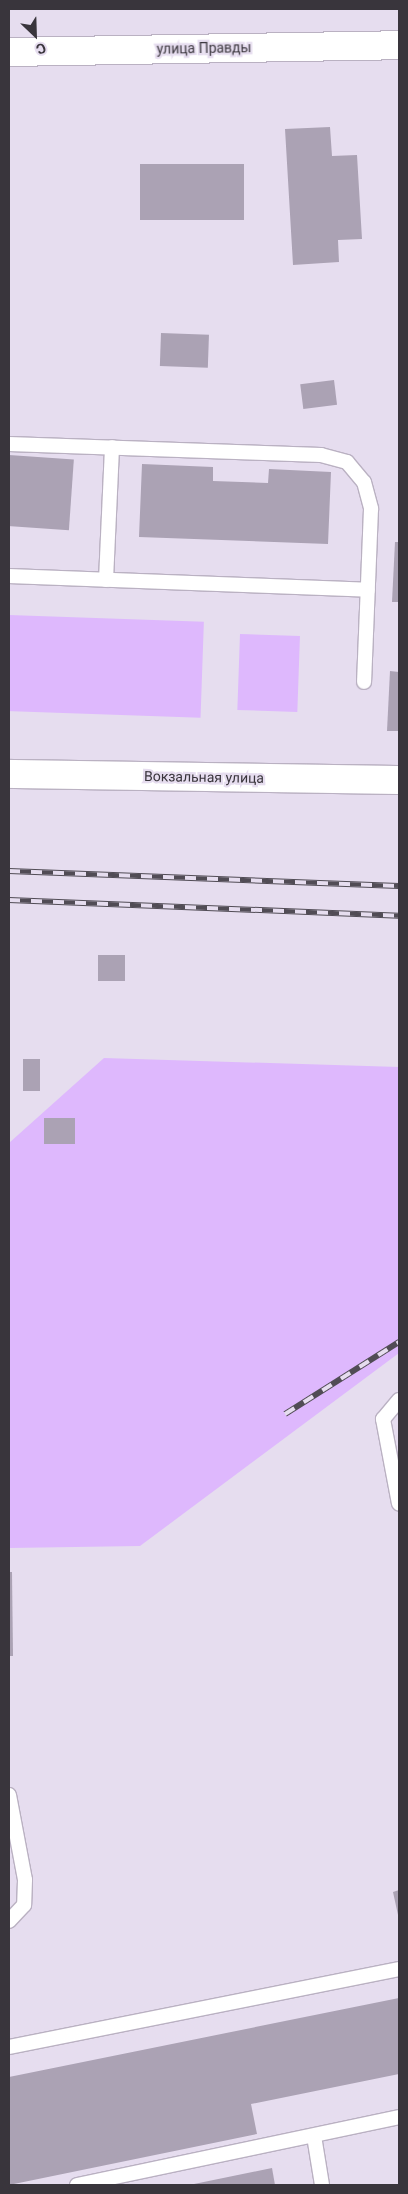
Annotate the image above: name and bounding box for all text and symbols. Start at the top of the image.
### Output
north arrow [10,10,60,60]
street label: улица Правды [157,39,251,57]
text: С [34,40,49,58]
street label: Вокзальная улица [144,768,264,786]

